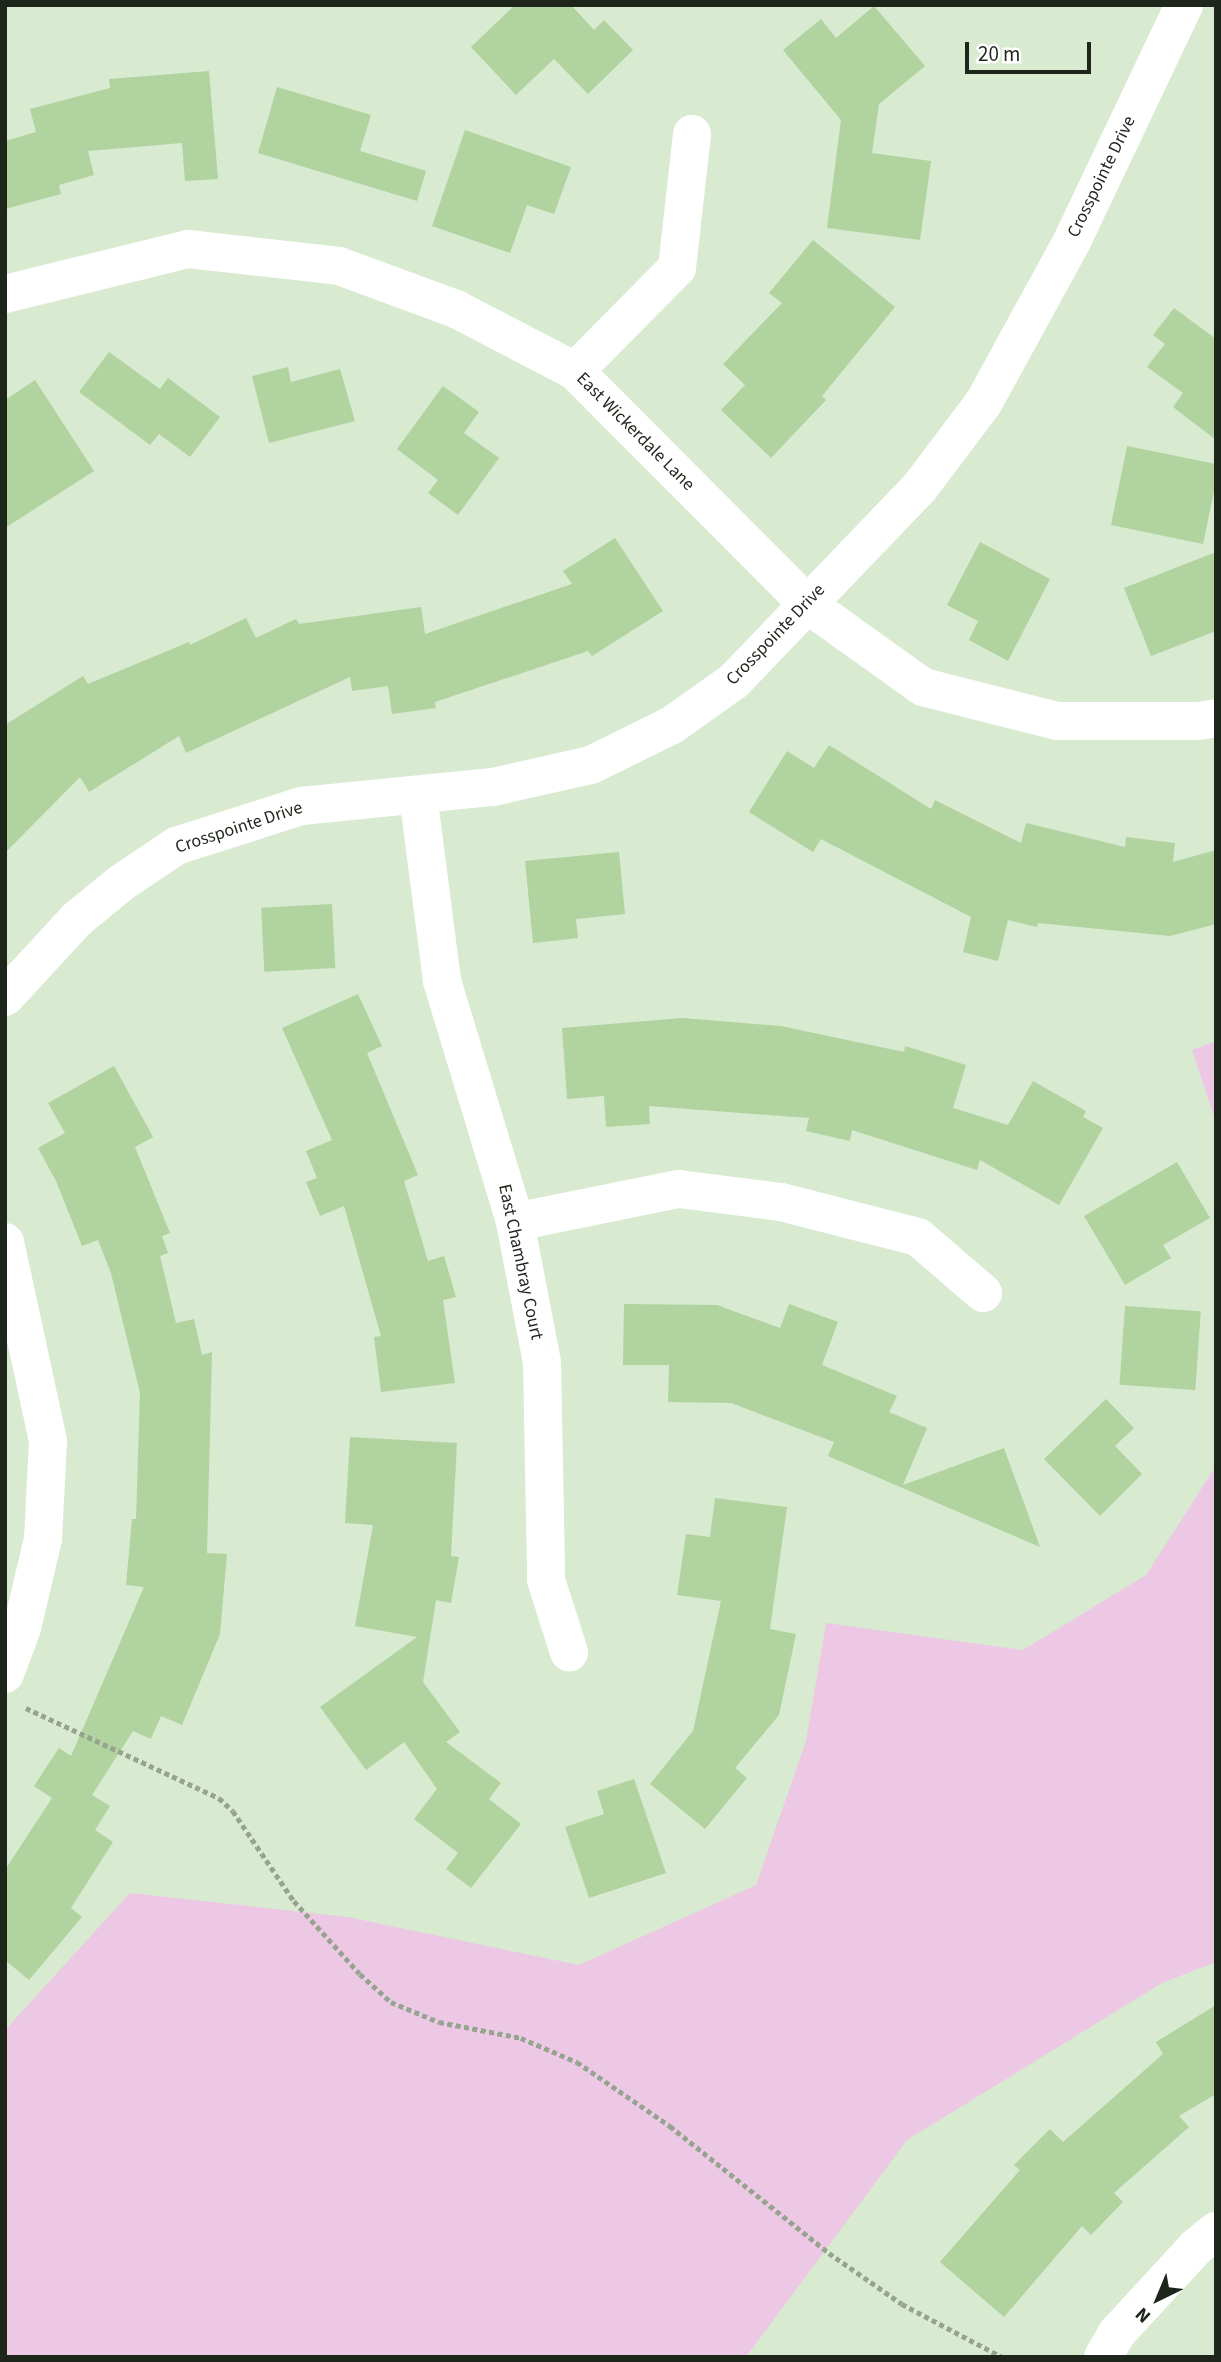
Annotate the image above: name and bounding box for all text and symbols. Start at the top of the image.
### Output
scale bar [969,28,1095,72]
text: 20 m [978,39,1020,69]
street label: Crosspointe Drive [1063,113,1141,241]
street label: East Wickerdale Lane [571,368,699,496]
street label: Crosspointe Drive [722,580,830,690]
street label: Crosspointe Drive [173,797,305,859]
street label: East Chambray Court [493,1182,547,1342]
north arrow [1123,2264,1193,2334]
text: N [1130,2301,1157,2329]

